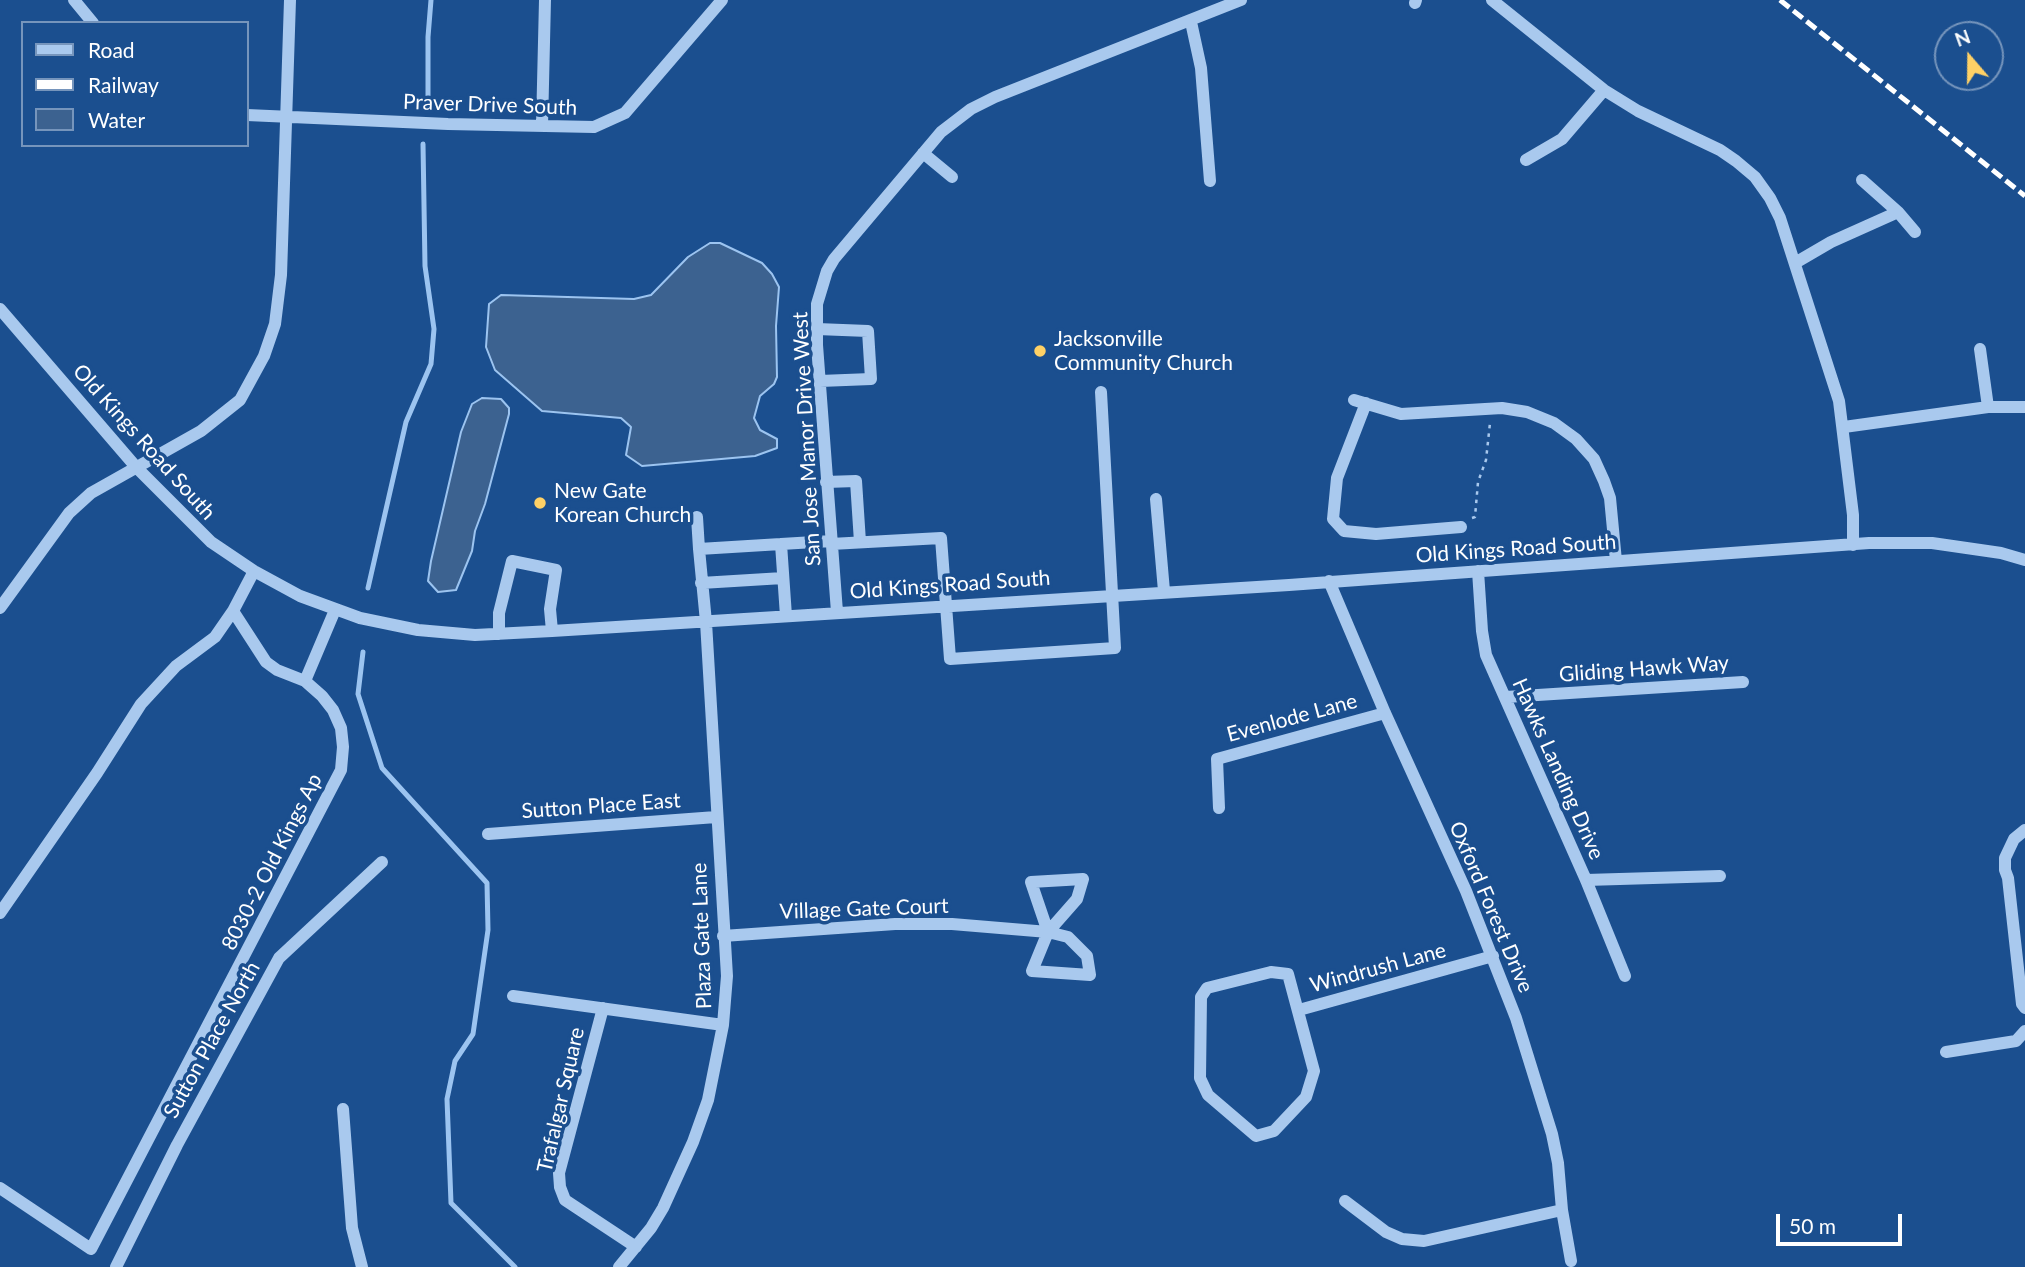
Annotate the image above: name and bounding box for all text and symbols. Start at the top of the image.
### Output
legend [21,21,248,147]
north arrow [1934,21,2004,91]
text: N [1952,24,1973,51]
text: Road [88,37,135,62]
text: Railway [88,72,159,97]
street label: Praver Drive South [402,89,578,121]
text: Water [88,107,145,132]
street label: San Jose Manor Drive West [788,311,826,567]
place label: Jacksonville Community Church [1054,326,1233,376]
marker: Jacksonville Community Church [1032,343,1048,359]
street label: Old Kings Road South [67,359,221,525]
place label: New Gate Korean Church [554,478,691,528]
marker: New Gate Korean Church [532,495,548,511]
street label: Old Kings Road South [1415,529,1617,569]
street label: Old Kings Road South [849,565,1051,605]
street label: Gliding Hawk Way [1558,650,1730,688]
street label: Hawks Landing Drive [1507,675,1609,863]
street label: Evenlode Lane [1224,688,1360,748]
street label: 8030-2 Old Kings Ap [217,770,327,954]
street label: Sutton Place East [521,788,681,824]
street label: Oxford Forest Drive [1444,818,1538,996]
street label: Plaza Gate Lane [687,862,717,1010]
street label: Village Gate Court [779,893,949,925]
street label: Windrush Lane [1307,938,1449,998]
street label: Sutton Place North [159,957,265,1123]
street label: Trafalgar Square [532,1025,590,1175]
scale bar [1780,1200,1906,1244]
text: 50 m [1789,1213,1836,1238]

